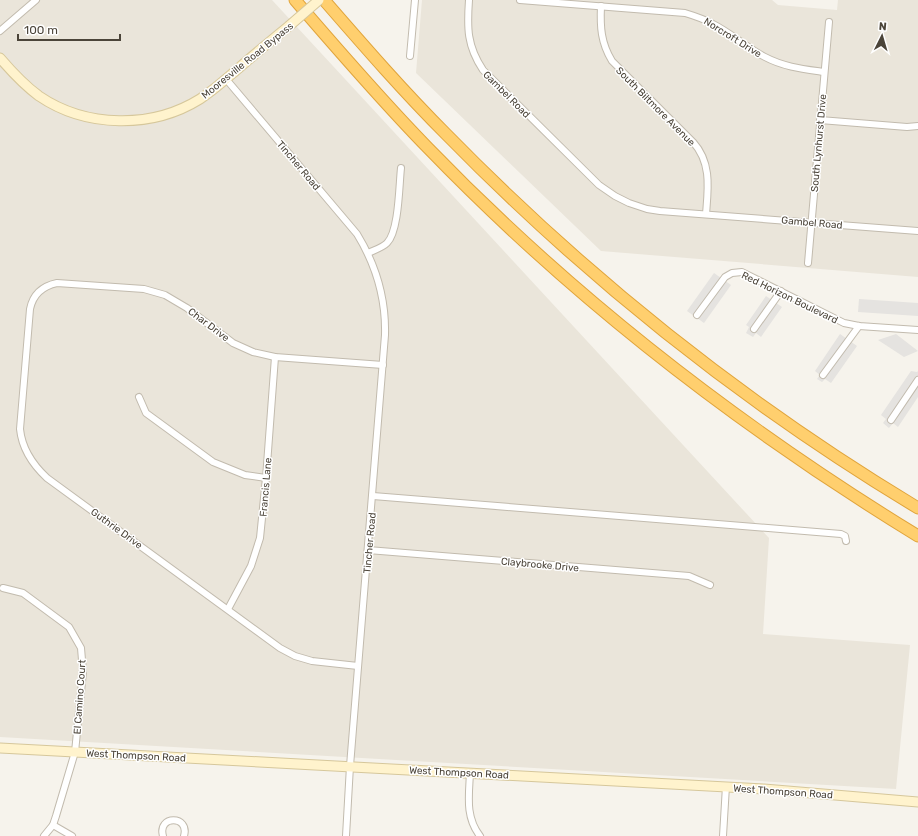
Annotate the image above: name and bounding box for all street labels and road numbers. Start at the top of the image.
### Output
street label: Norcroft Drive [701,15,764,61]
street label: Mooresville Road Bypass [199,20,296,101]
street label: South Biltmore Avenue [613,65,698,149]
street label: Gambel Road [480,69,532,121]
street label: South Lynhurst Drive [809,93,829,192]
street label: Tincher Road [274,138,323,193]
street label: Gambel Road [781,214,843,232]
street label: Red Horizon Boulevard [739,269,840,326]
street label: Char Drive [185,305,232,344]
street label: Francis Lane [257,457,275,517]
street label: Guthrie Drive [88,506,145,552]
street label: Tincher Road [361,512,379,574]
street label: Claybrooke Drive [500,556,580,574]
street label: El Camino Court [71,659,89,735]
street label: West Thompson Road [86,747,186,765]
street label: West Thompson Road [409,764,509,782]
street label: West Thompson Road [733,783,833,801]

